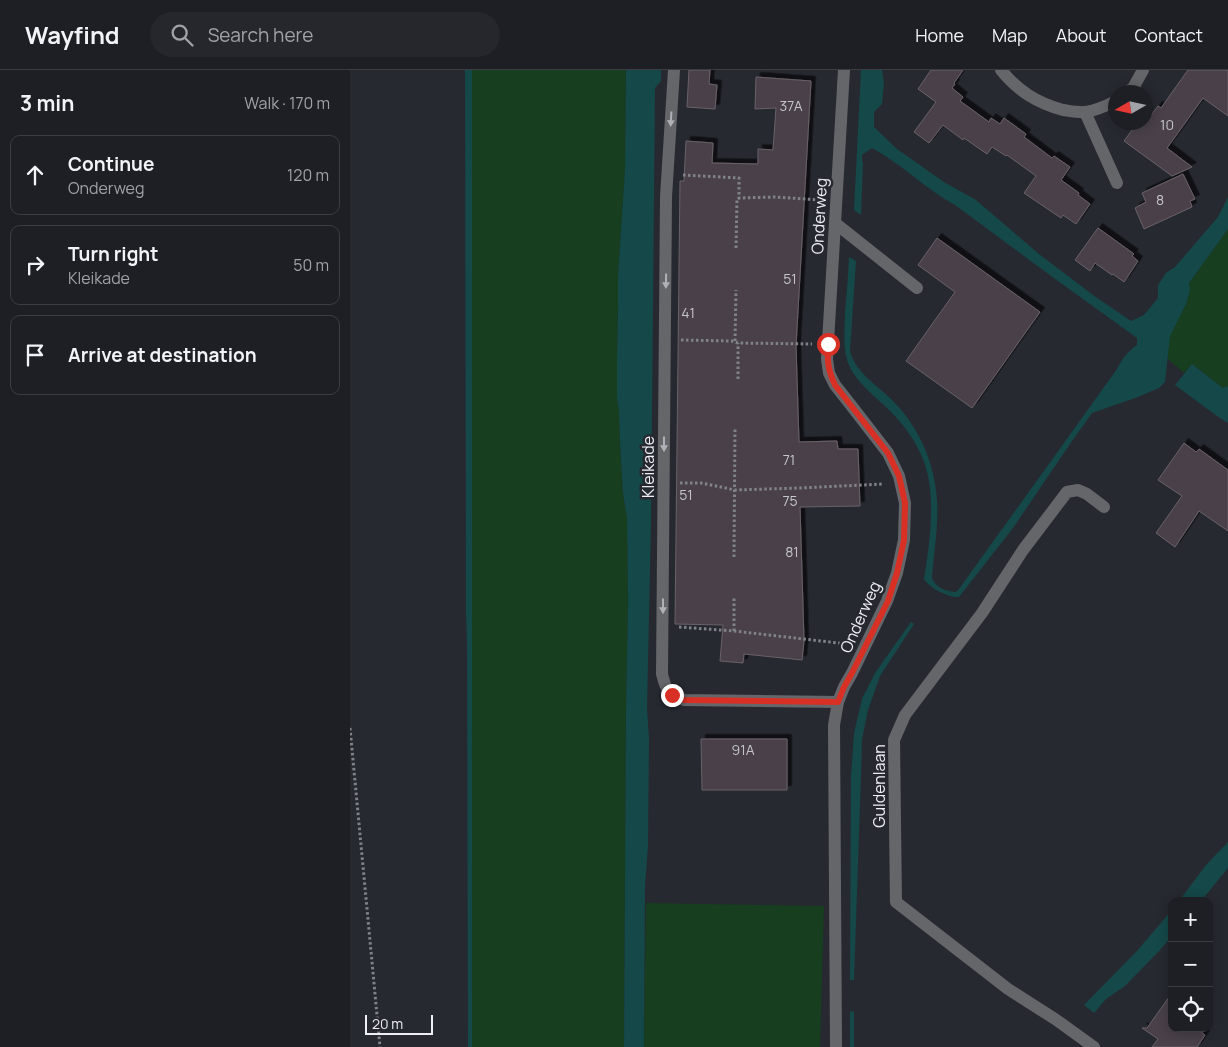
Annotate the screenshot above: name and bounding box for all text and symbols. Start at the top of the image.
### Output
search box [150,12,500,57]
text: Wayfind [25,18,120,51]
icon: search [168,21,196,49]
text: Search here [208,22,313,48]
text: Home [915,23,964,47]
text: Map [992,23,1028,47]
text: About [1056,23,1106,47]
text: Contact [1134,23,1203,47]
north arrow [1108,85,1153,130]
text: 3 min [20,89,74,117]
text: Walk · 170 m [244,92,330,114]
house number: 37A [779,96,803,115]
one-way arrow [666,111,674,127]
house number: 10 [1160,115,1174,134]
text: Continue [68,151,154,177]
icon: ahead [21,161,49,189]
text: 120 m [287,164,329,186]
text: Onderweg [68,177,144,199]
street label: Onderweg [806,177,832,255]
house number: 8 [1156,190,1164,209]
text: Turn right [68,241,158,267]
icon: right [21,251,49,279]
text: 50 m [293,254,329,276]
text: Kleikade [68,267,130,289]
house number: 51 [783,269,797,288]
one-way arrow [662,273,670,289]
house number: 41 [681,303,695,322]
route start [817,333,840,356]
icon: arrive [21,341,49,369]
text: Arrive at destination [68,342,257,368]
street label: Kleikade [637,436,659,498]
one-way arrow [660,436,668,452]
house number: 71 [783,450,795,469]
house number: 51 [679,485,693,504]
house number: 75 [782,491,798,510]
house number: 81 [785,542,799,561]
street label: Onderweg [834,578,886,656]
one-way arrow [659,598,667,614]
route end [661,684,684,707]
house number: 91A [731,740,755,759]
street label: Guldenlaan [868,744,890,828]
map controls [1168,897,1213,1032]
button: + [1168,897,1213,942]
button: − [1168,942,1213,987]
button: locate [1168,987,1213,1032]
scale bar [365,1012,432,1035]
text: 20 m [372,1014,403,1033]

